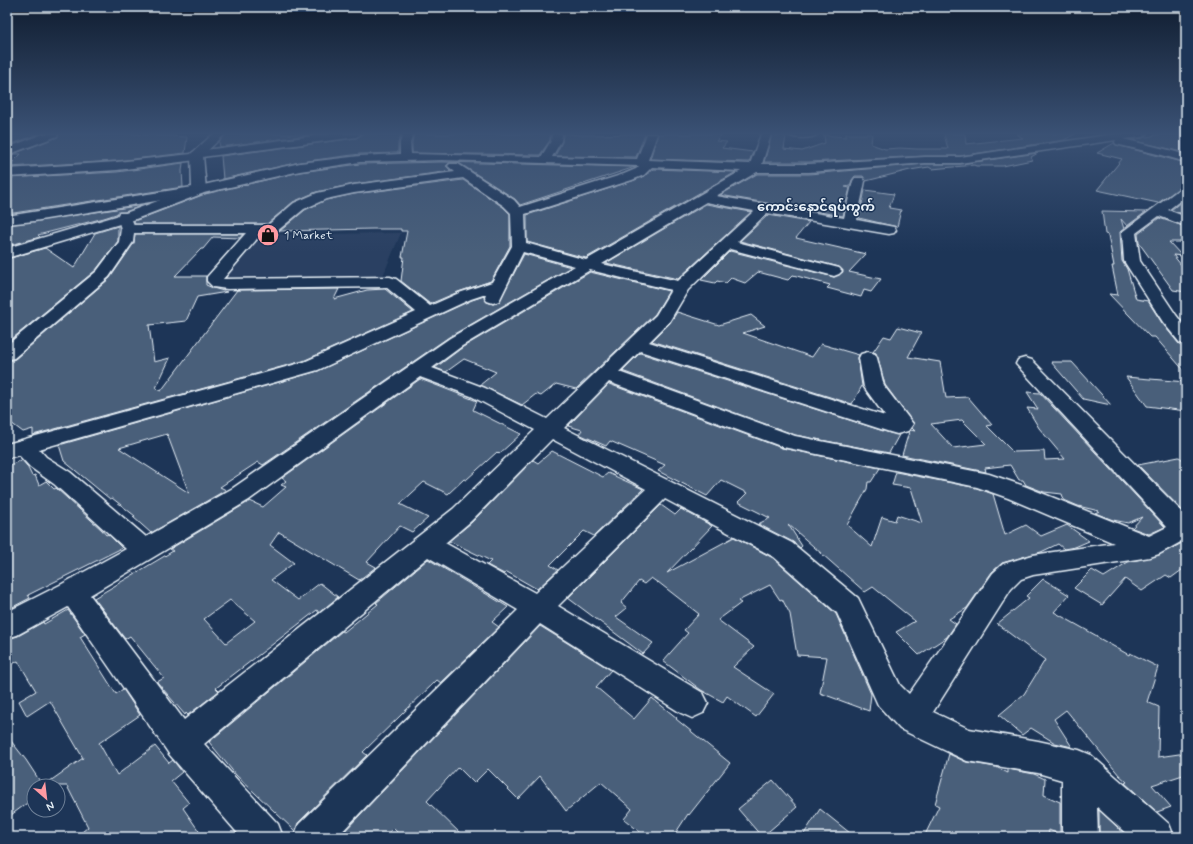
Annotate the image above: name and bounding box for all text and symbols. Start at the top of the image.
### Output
district label: ကောင်းနောင်ရပ်ကွက် [757,197,875,217]
shop icon: 1 Market [255,222,281,248]
place label: 1 Market [284,228,333,244]
north arrow [26,778,66,818]
text: N [44,798,57,814]

